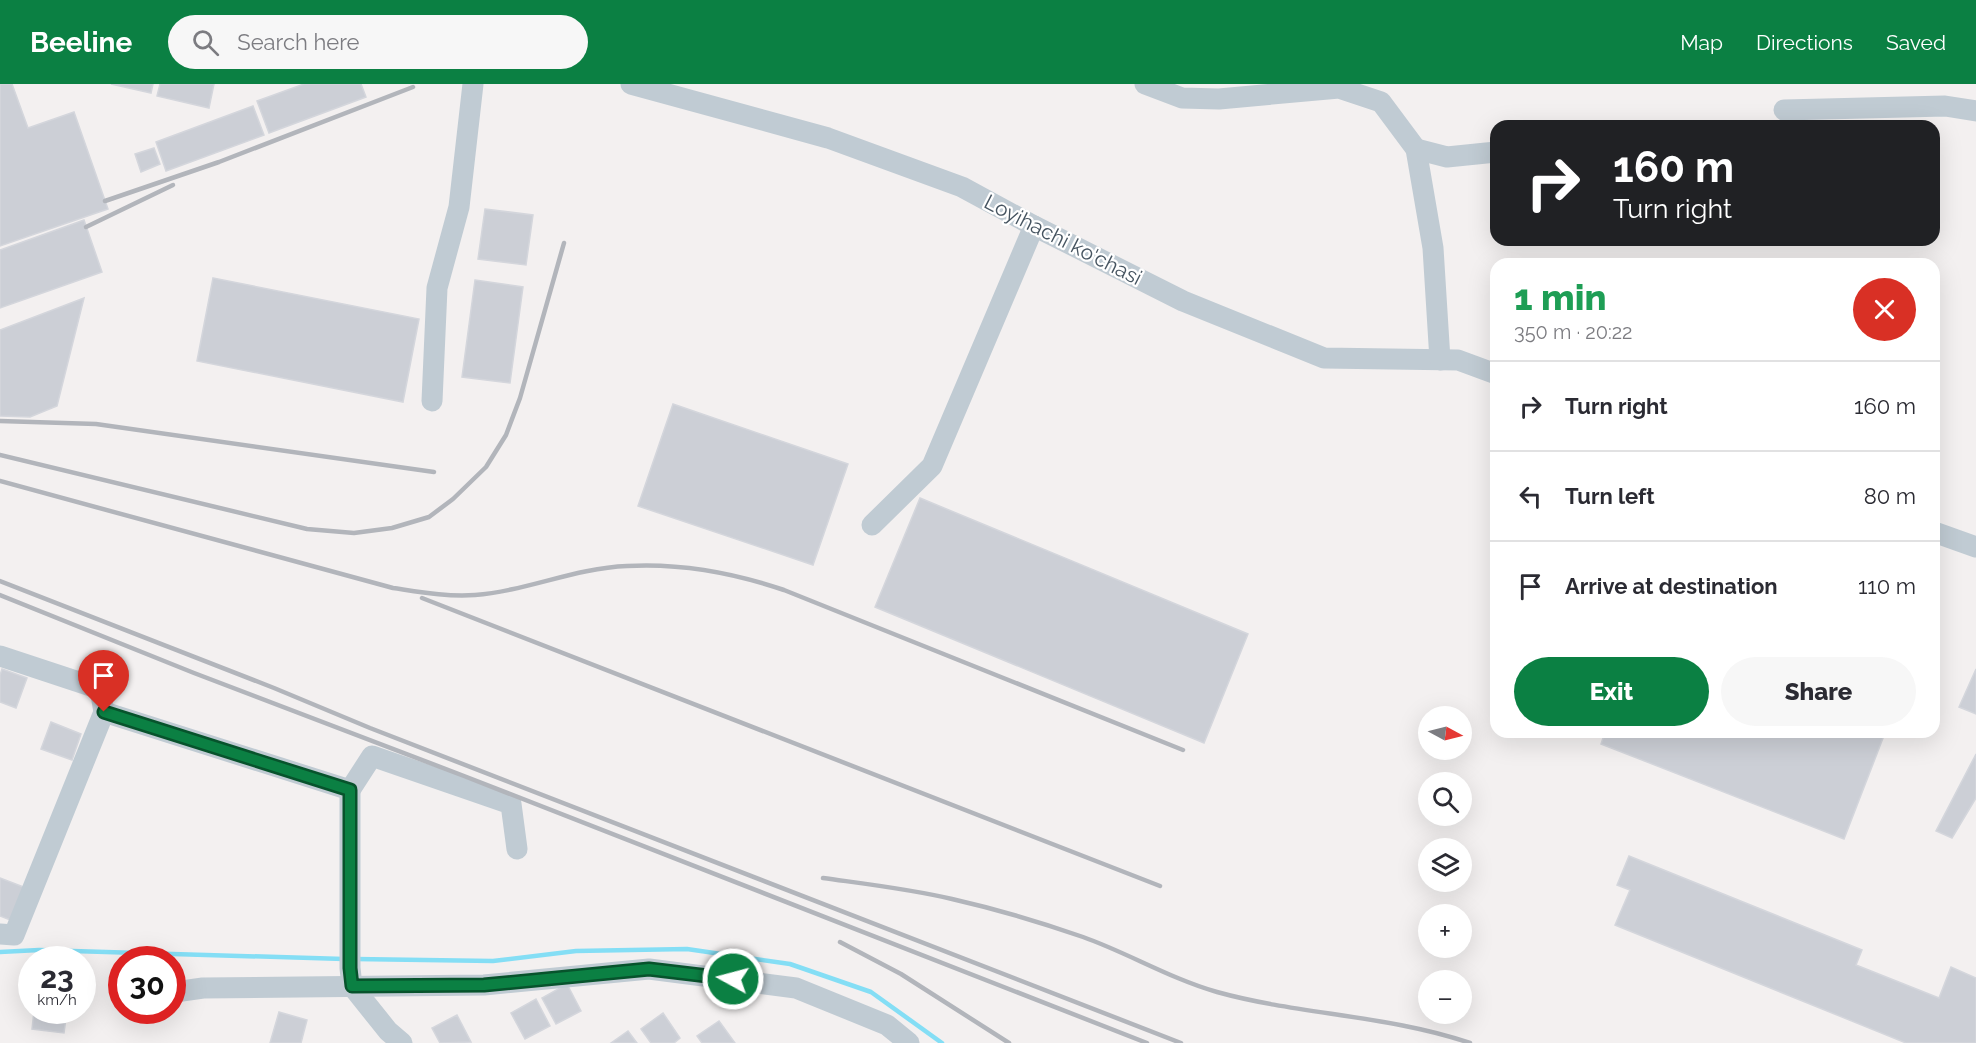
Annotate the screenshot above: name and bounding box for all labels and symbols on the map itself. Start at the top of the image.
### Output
street label: Loyihachi ko'chasi [980,189,1146,290]
pin [78,650,129,712]
north arrow [1418,706,1472,760]
speed limit sign: 30 [108,946,186,1024]
position arrow [701,947,765,1011]

